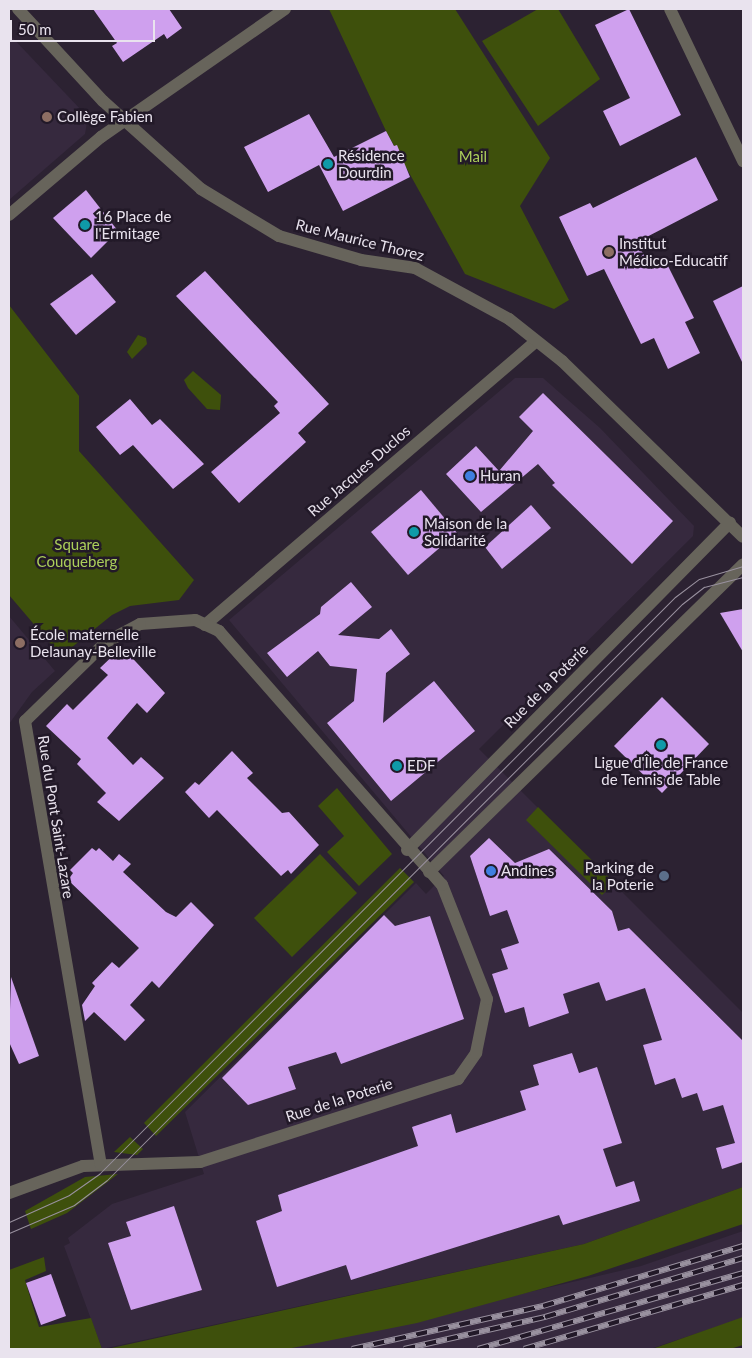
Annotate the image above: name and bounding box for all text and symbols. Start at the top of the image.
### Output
scale bar [12,10,158,42]
text: 50 m [18,20,52,38]
place label: Collège Fabien [57,108,153,126]
marker: Collège Fabien [41,111,53,123]
place label: Résidence Dourdin [338,146,405,181]
park label: Mail [459,148,487,166]
marker: Résidence Dourdin [322,158,334,170]
place label: 16 Place de l'Ermitage [95,207,171,242]
street label: Rue Maurice Thorez [294,215,426,265]
marker: 16 Place de l'Ermitage [79,219,91,231]
place label: Institut Médico-Educatif [619,234,728,269]
marker: Institut Médico-Educatif [603,246,615,258]
street label: Rue Jacques Duclos [304,422,414,520]
place label: Huran [480,467,521,485]
marker: Huran [464,470,476,482]
place label: Maison de la Solidarité [424,514,507,549]
marker: Maison de la Solidarité [408,526,420,538]
park label: Square Couqueberg [37,535,117,570]
place label: École maternelle Delaunay-Belleville [30,625,156,660]
marker: École maternelle Delaunay-Belleville [14,637,26,649]
street label: Rue de la Poterie [500,640,592,732]
street label: Rue du Pont Saint-Lazare [34,734,78,900]
marker: Ligue d'Île de France de Tennis de Table [655,739,667,751]
place label: Ligue d'Île de France de Tennis de Table [594,753,728,788]
place label: EDF [407,757,436,775]
marker: EDF [391,760,403,772]
place label: Parking de la Poterie [585,858,654,893]
place label: Andines [501,862,554,880]
marker: Andines [485,865,497,877]
marker: Parking de la Poterie [658,870,670,882]
street label: Rue de la Poterie [283,1074,395,1126]

